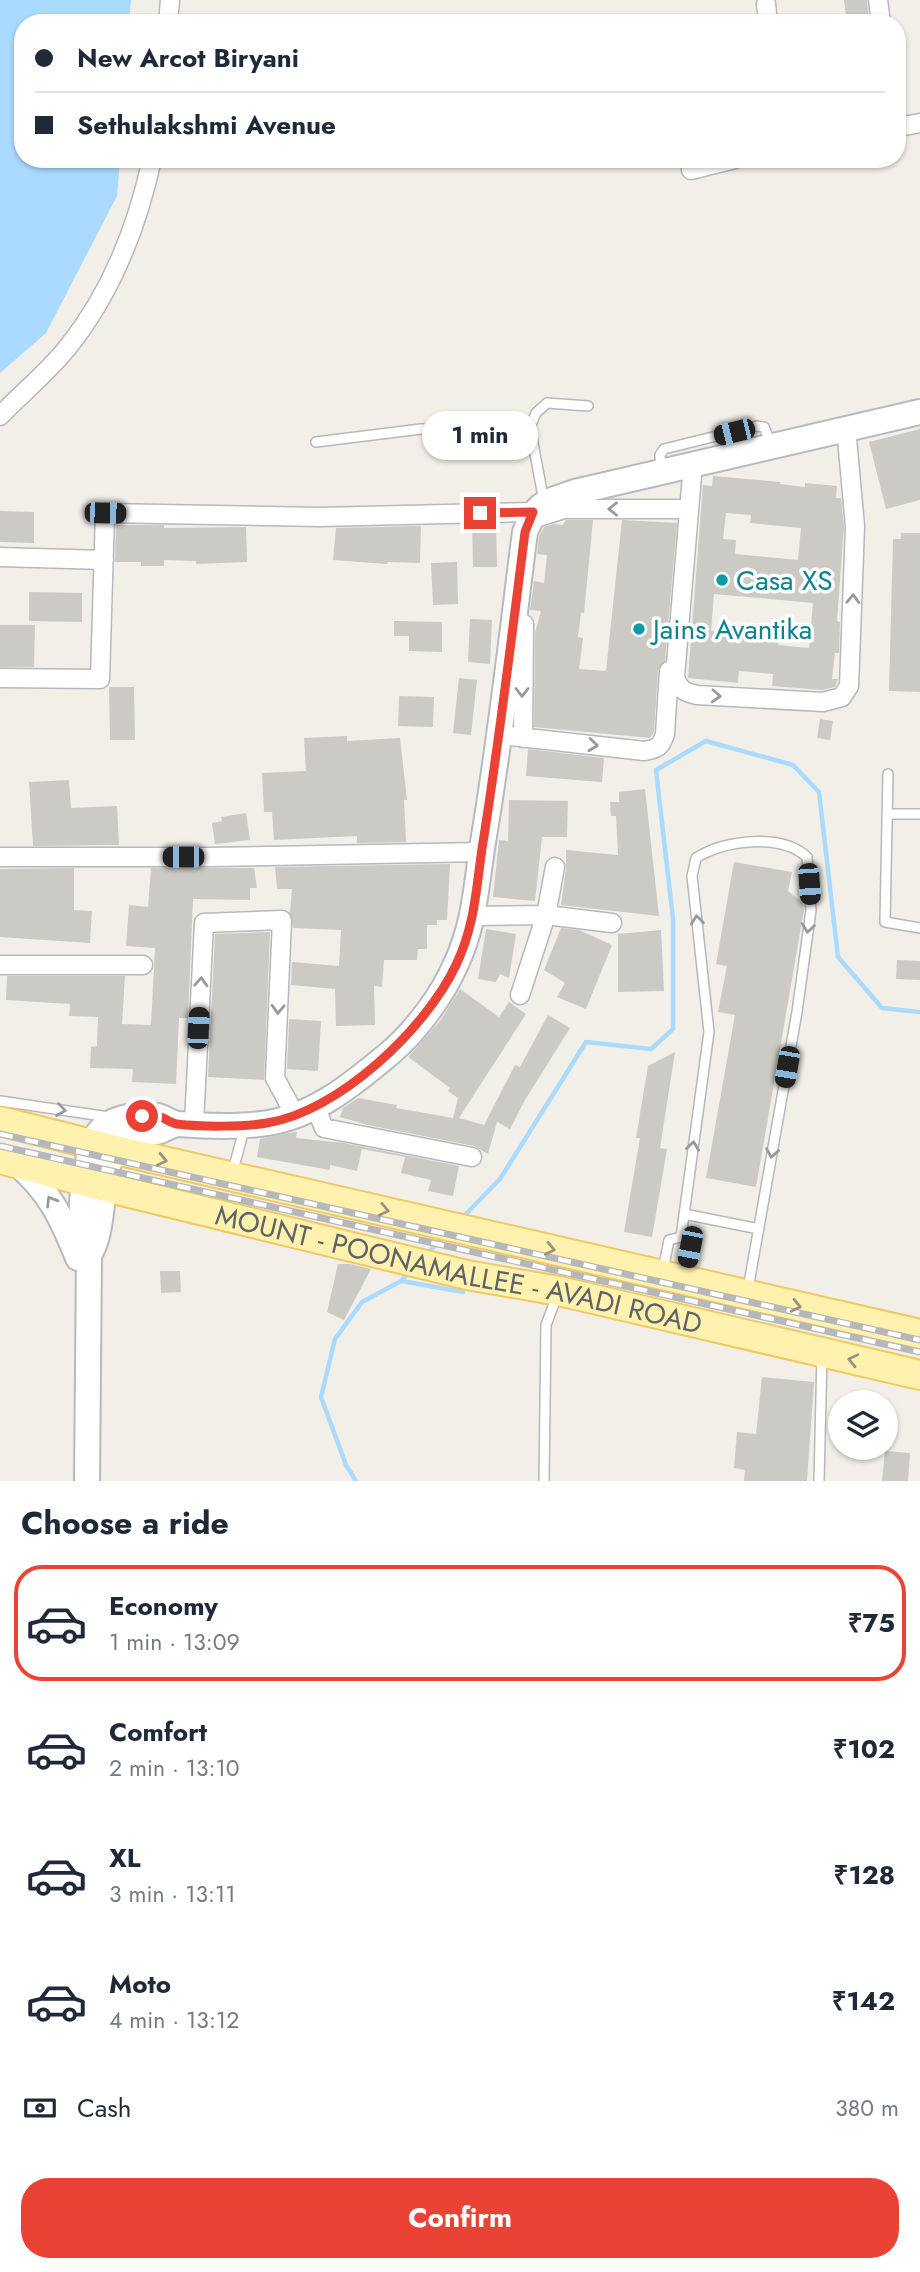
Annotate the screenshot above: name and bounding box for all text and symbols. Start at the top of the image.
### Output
text: New Arcot Biryani [77,39,299,77]
text: Sethulakshmi Avenue [77,106,336,144]
callout: 1 min [422,412,538,461]
car [712,417,757,447]
text: 1 min [451,418,509,452]
route end [464,497,496,529]
one-way arrow [607,501,617,517]
car [84,502,127,524]
place label: Casa XS [736,560,833,601]
marker: Casa XS [714,572,730,588]
one-way arrow [845,593,860,604]
place label: Jains Avantika [649,609,812,650]
marker: Jains Avantika [631,621,647,637]
one-way arrow [514,687,530,698]
one-way arrow [711,688,722,703]
one-way arrow [587,738,599,753]
car [163,847,205,868]
car [798,862,821,906]
one-way arrow [690,914,705,925]
one-way arrow [801,922,816,934]
one-way arrow [193,976,208,987]
one-way arrow [271,1004,286,1015]
car [187,1006,210,1050]
car [774,1044,801,1090]
route start [126,1100,158,1132]
one-way arrow [55,1102,67,1117]
one-way arrow [686,1140,701,1152]
one-way arrow [765,1147,780,1159]
one-way arrow [155,1152,167,1166]
one-way arrow [46,1195,59,1208]
street label: MOUNT - POONAMALLEE - AVADI ROAD [211,1195,706,1345]
one-way arrow [377,1201,389,1216]
car [676,1224,705,1270]
one-way arrow [544,1241,556,1255]
one-way arrow [790,1298,802,1312]
one-way arrow [848,1354,860,1368]
map controls [828,1390,898,1460]
button: layers [828,1390,898,1460]
text: Choose a ride [21,1500,229,1546]
text: Economy [109,1587,218,1625]
icon: car [25,1592,88,1655]
text: ₹75 [848,1604,895,1642]
text: 1 min · 13:09 [109,1625,240,1659]
text: Comfort [109,1713,207,1751]
icon: car [25,1718,88,1781]
text: ₹102 [833,1730,895,1768]
text: 2 min · 13:10 [109,1751,240,1785]
text: XL [109,1839,141,1877]
icon: car [25,1844,88,1907]
text: ₹128 [834,1856,895,1894]
text: 3 min · 13:11 [109,1877,236,1911]
text: Moto [109,1965,171,2003]
icon: car [25,1970,88,2033]
text: ₹142 [832,1982,895,2020]
text: 4 min · 13:12 [109,2003,239,2037]
icon: cash [21,2089,59,2127]
text: Cash [77,2089,131,2127]
text: 380 m [835,2091,899,2125]
button: Confirm [21,2178,899,2258]

